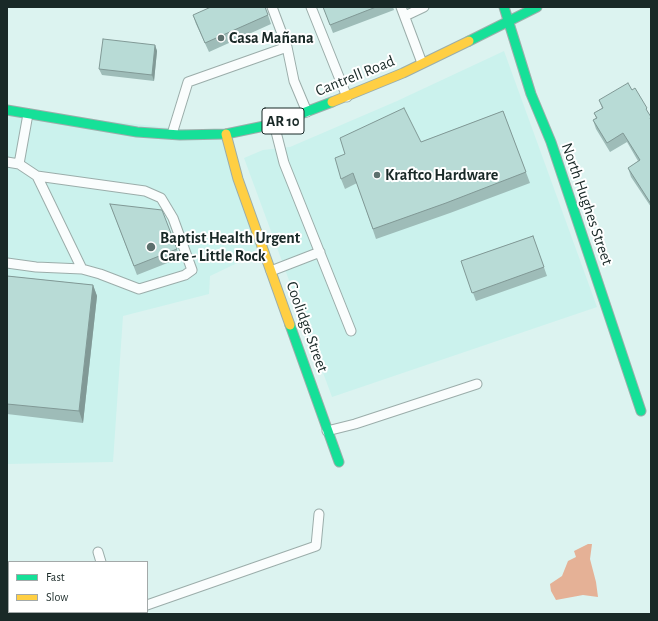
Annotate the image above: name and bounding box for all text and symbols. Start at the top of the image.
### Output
place label: Casa Mañana [229,28,314,48]
marker: Casa Mañana [216,33,226,43]
street label: Cantrell Road [313,51,397,101]
road number: AR 10 [262,108,304,134]
street label: North Hughes Street [557,140,617,268]
place label: Kraftco Hardware [385,165,498,185]
marker: Kraftco Hardware [372,170,382,180]
place label: Baptist Health Urgent Care - Little Rock [160,228,300,266]
marker: Baptist Health Urgent Care - Little Rock [145,241,157,253]
street label: Coolidge Street [282,279,332,375]
legend [8,561,148,613]
text: Fast [46,571,65,583]
text: Slow [46,591,68,603]

